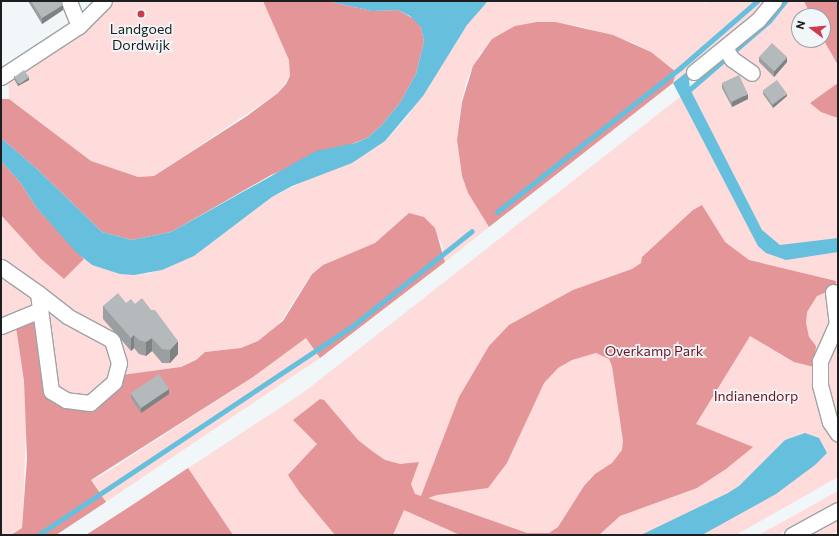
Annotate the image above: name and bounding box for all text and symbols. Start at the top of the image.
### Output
north arrow [791,8,831,48]
marker: Landgoed Dordwijk [136,9,146,19]
text: N [793,19,807,31]
place label: Landgoed Dordwijk [110,21,172,54]
park label: Overkamp Park [605,343,703,359]
park label: Indianendorp [714,388,798,404]

